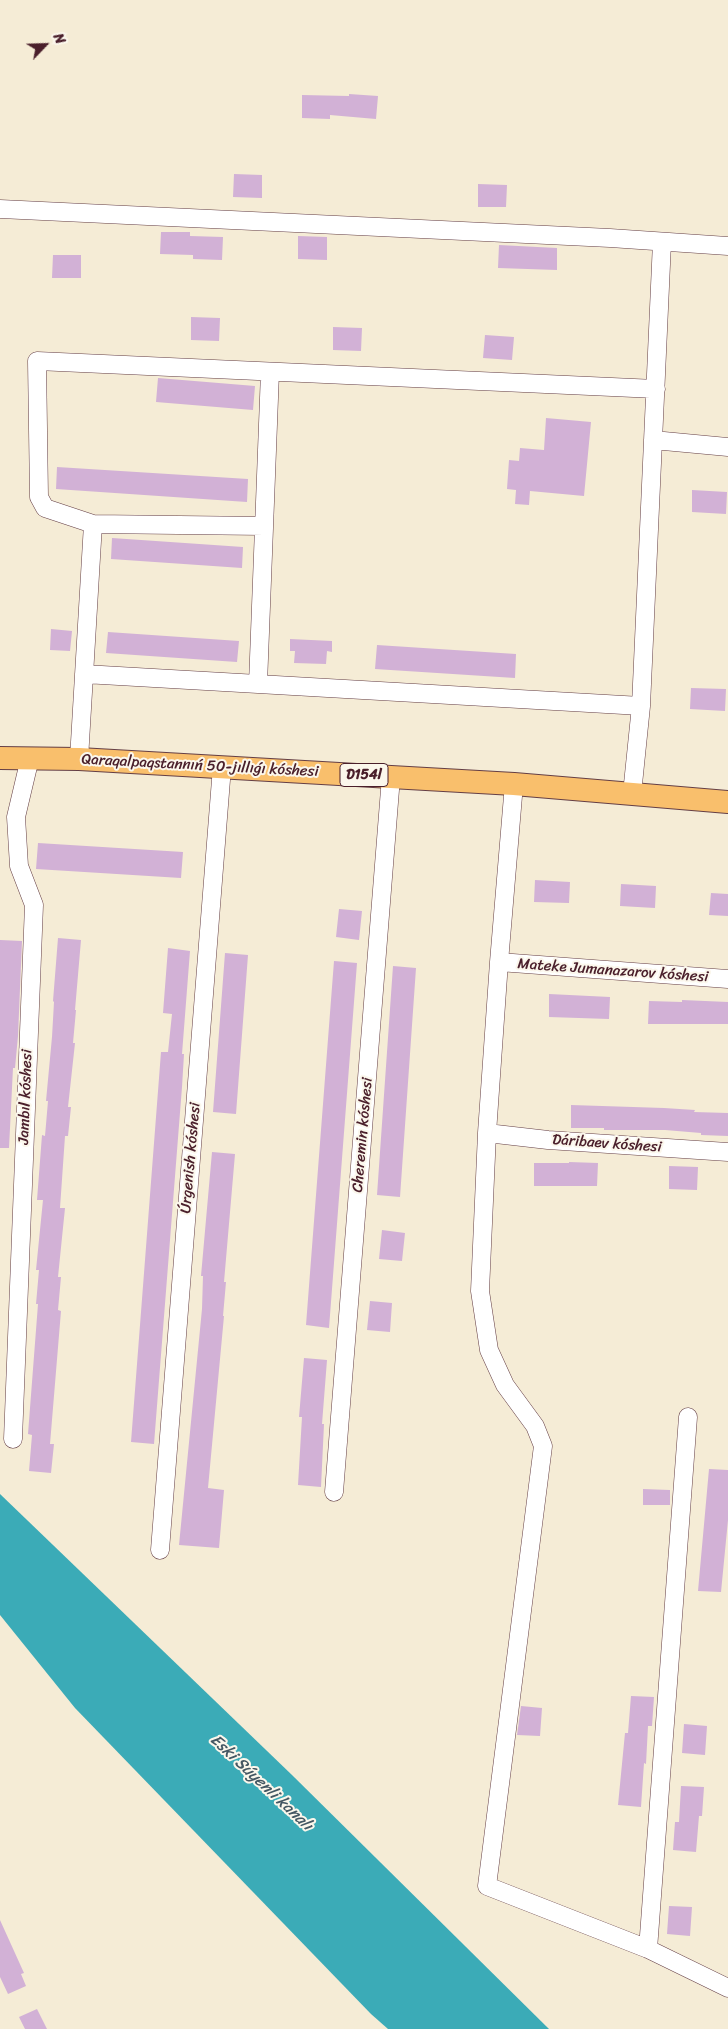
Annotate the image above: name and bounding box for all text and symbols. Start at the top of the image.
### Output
north arrow [20,20,70,70]
text: N [46,29,73,48]
street label: Qaraqalpaqstannıń 50-jıllıǵı kóshesi [81,751,319,781]
road number: D154l [340,764,388,786]
street label: Mateke Jumanazarov kóshesi [517,955,709,987]
street label: Jambıl kóshesi [15,1049,37,1145]
street label: Cheremin kóshesi [349,1077,377,1193]
street label: Úrgenish kóshesi [177,1102,205,1214]
street label: Dáribaev kóshesi [552,1131,662,1157]
water label: Eski Súyenli kanalı [206,1731,316,1835]

